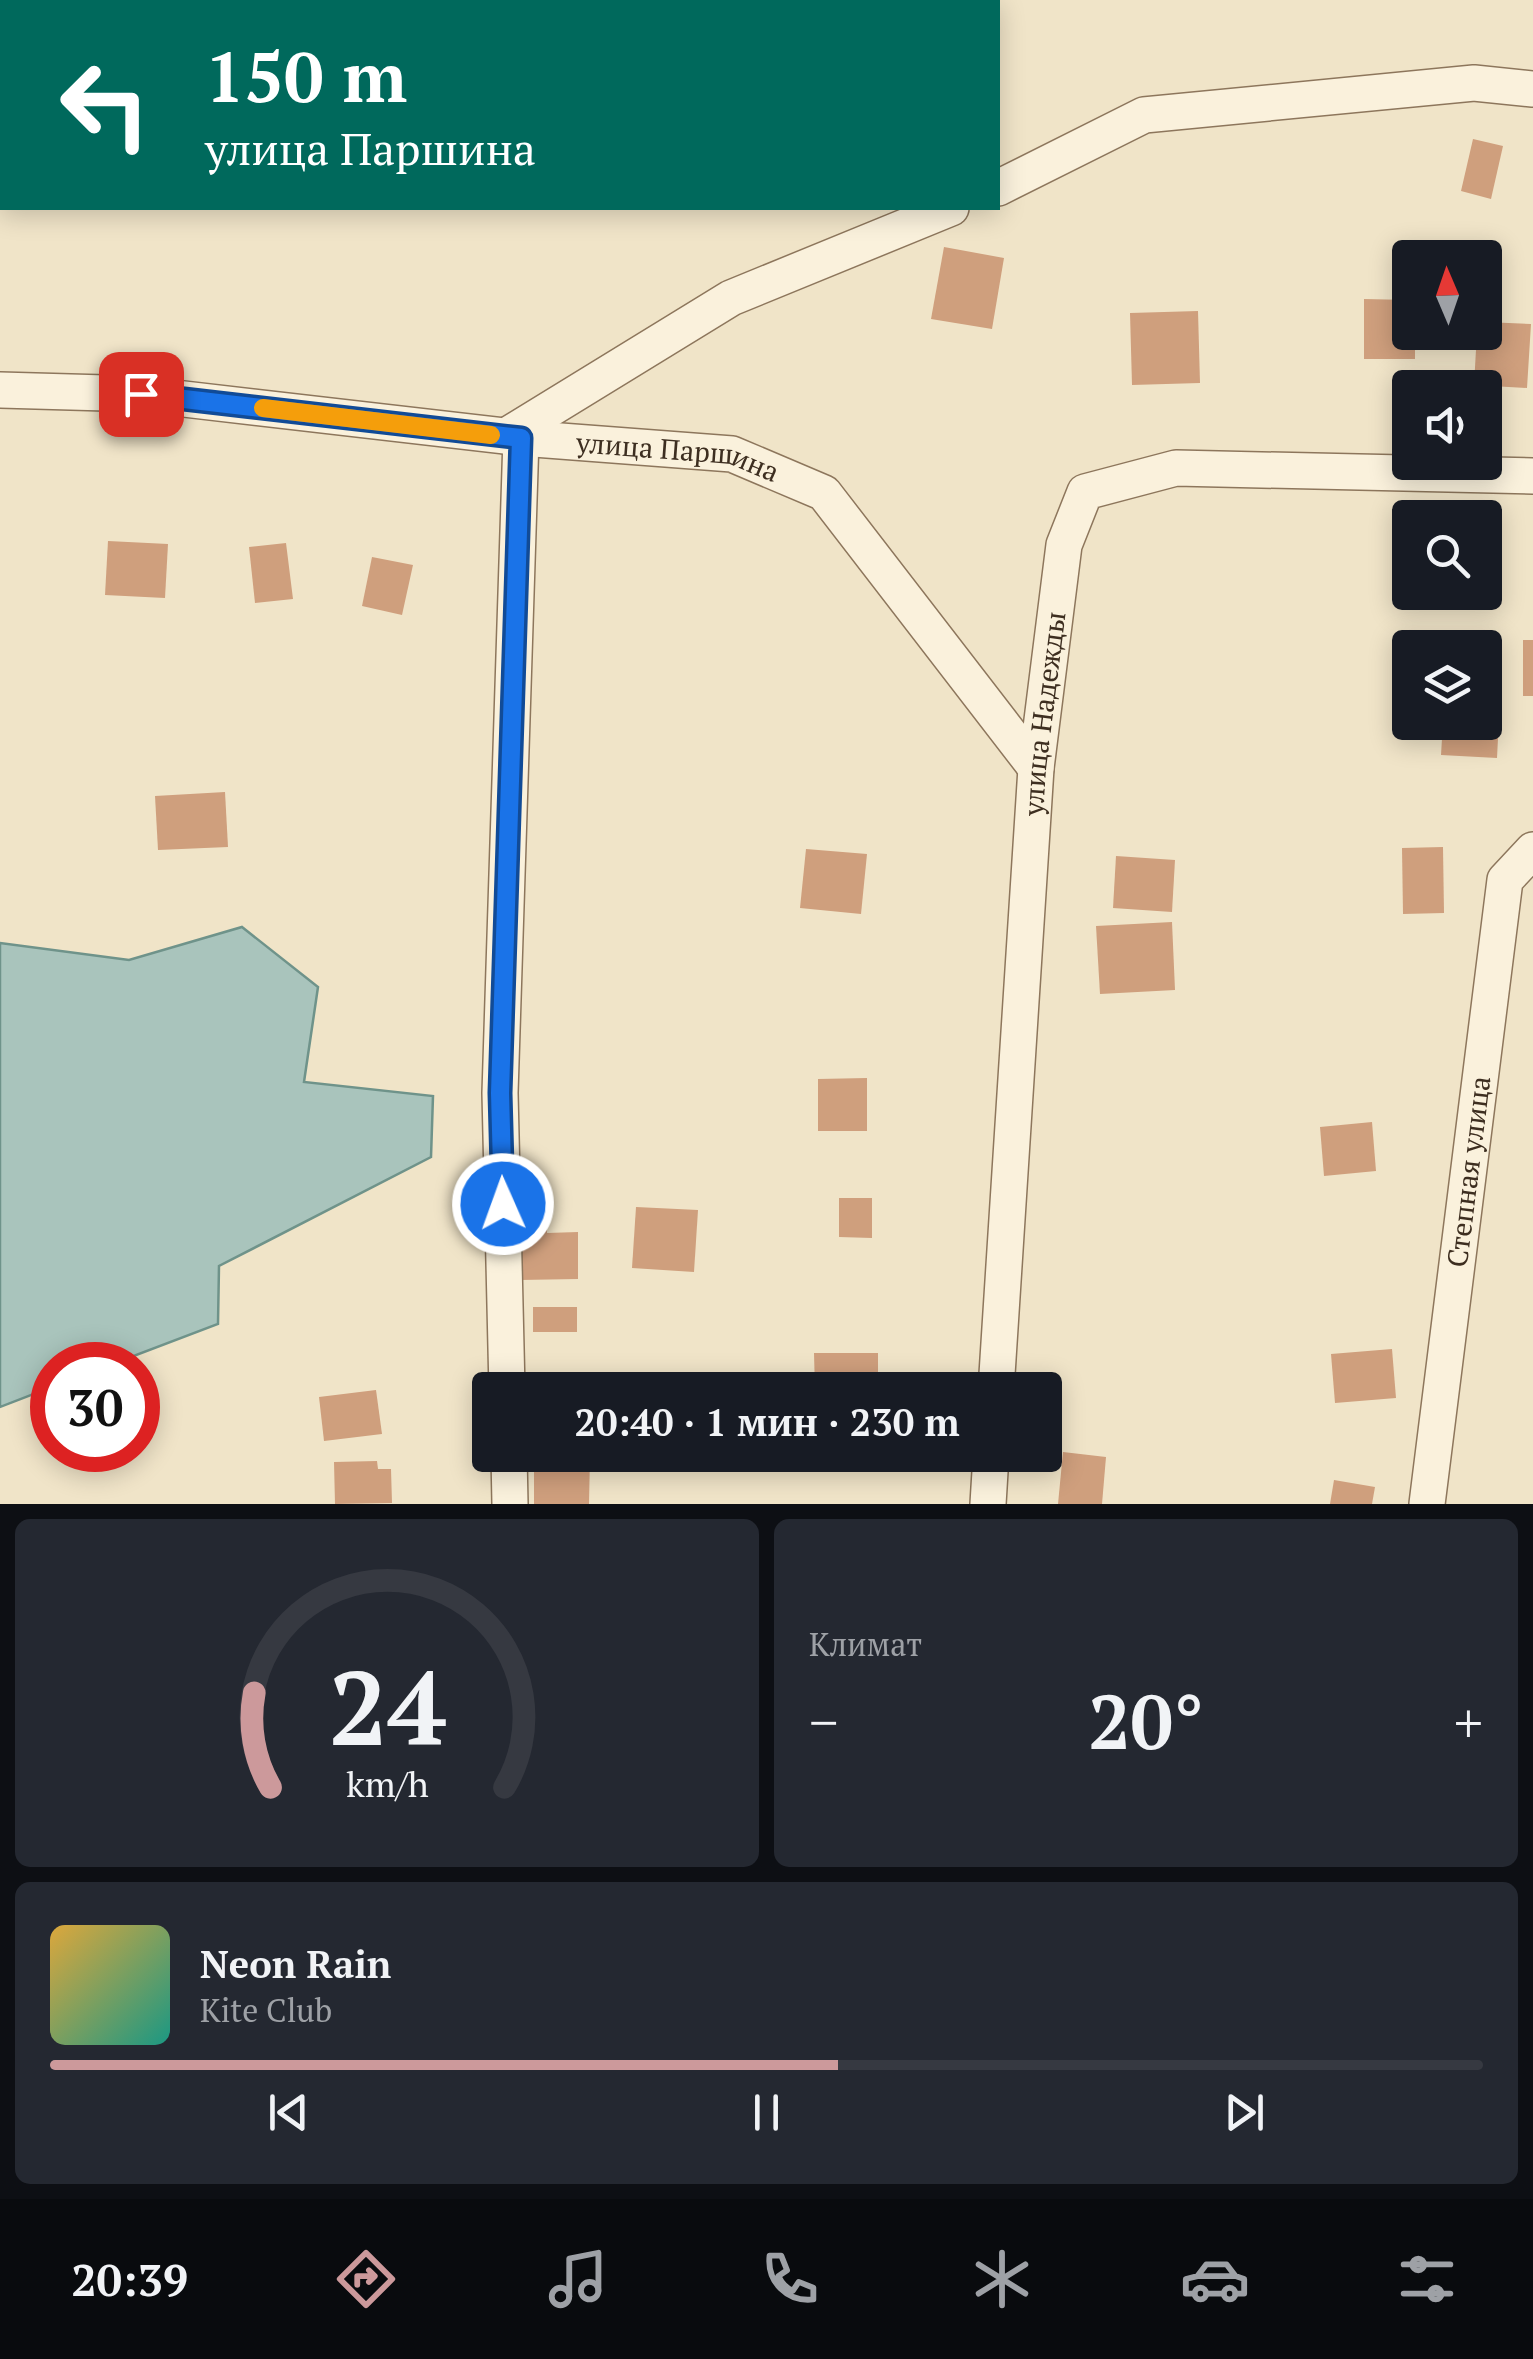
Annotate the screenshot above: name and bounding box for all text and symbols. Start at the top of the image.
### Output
text: 150 m [205,29,407,122]
icon: left [40,40,170,170]
text: улица Паршина [205,118,536,178]
north arrow [1392,240,1502,350]
map controls [1392,240,1502,740]
pin [99,352,184,437]
icon: arrive [114,367,169,422]
button: sound [1392,370,1502,480]
street label: улица Паршина [574,423,785,490]
button: search [1392,500,1502,610]
street label: улица Надежды [1014,609,1073,818]
button: layers [1392,630,1502,740]
street label: Степная улица [1438,1074,1498,1269]
position arrow [451,1152,555,1256]
speed limit sign: 30 [30,1342,160,1472]
text: 20:40 · 1 мин · 230 m [574,1397,960,1447]
text: Климат [809,1623,922,1665]
text: 24 [328,1637,446,1775]
text: 20° [1088,1671,1204,1770]
text: − [809,1685,838,1758]
text: + [1454,1685,1483,1758]
text: km/h [346,1760,428,1807]
text: Neon Rain [200,1939,391,1989]
text: Kite Club [200,1989,332,2031]
icon: previous [261,2085,316,2140]
icon: pause [739,2085,794,2140]
icon: next [1217,2085,1272,2140]
icon: directions [331,2244,401,2314]
icon: music [543,2244,613,2314]
icon: phone [755,2244,825,2314]
icon: climate [967,2244,1037,2314]
icon: car [1180,2244,1250,2314]
icon: filters [1392,2244,1462,2314]
text: 20:39 [71,2249,188,2309]

